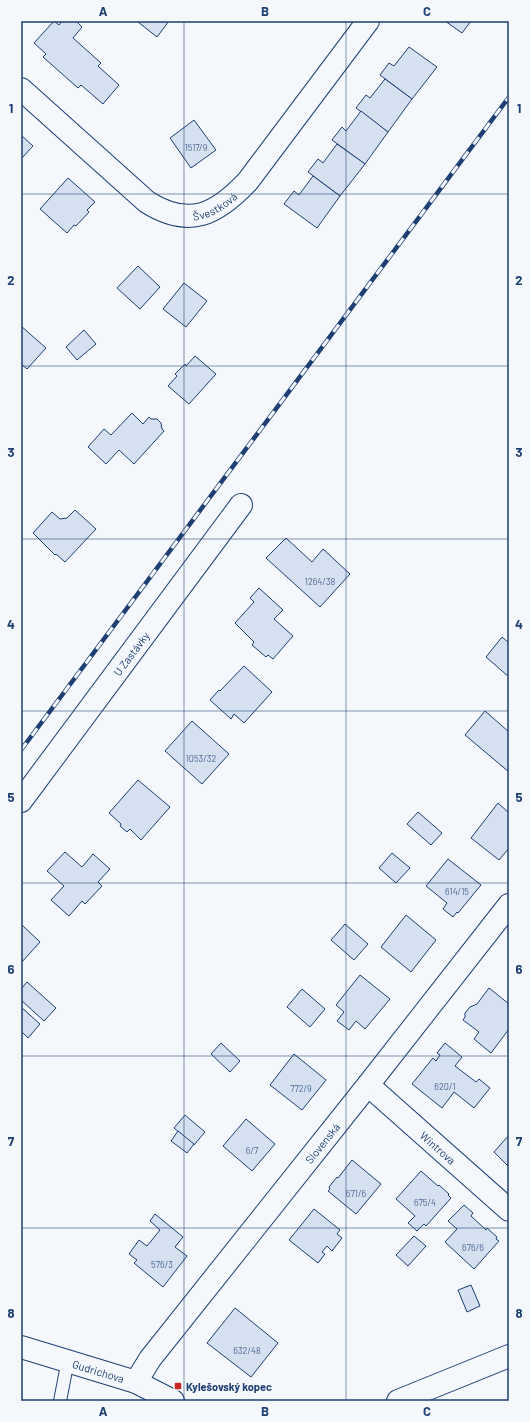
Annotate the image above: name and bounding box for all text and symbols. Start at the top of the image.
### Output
text: A [99,3,108,19]
text: B [261,3,269,19]
text: C [423,3,431,19]
text: 1 [9,100,13,116]
text: 1 [517,100,521,116]
house number: 1517/9 [185,142,208,153]
street label: Švestková [192,189,239,222]
text: 2 [7,272,15,288]
text: 2 [515,272,523,288]
text: 3 [7,444,15,460]
text: 3 [515,444,523,460]
house number: 1264/38 [305,576,336,587]
text: 4 [7,616,15,632]
text: 4 [515,616,523,632]
street label: U Zastávky [110,629,151,678]
house number: 1053/32 [186,753,216,764]
text: 5 [7,789,15,805]
text: 5 [515,789,523,805]
house number: 614/15 [445,886,469,897]
text: 6 [8,961,15,977]
text: 6 [516,961,523,977]
house number: 620/1 [434,1081,456,1092]
house number: 772/9 [290,1083,312,1094]
street label: Slovenská [302,1120,342,1166]
street label: Wintrova [418,1128,459,1166]
text: 7 [8,1133,15,1149]
text: 7 [516,1133,523,1149]
house number: 6/7 [246,1145,259,1156]
house number: 671/6 [346,1188,367,1199]
house number: 675/4 [414,1197,436,1208]
house number: 676/6 [462,1242,484,1253]
house number: 576/3 [151,1259,173,1270]
text: 8 [7,1305,15,1321]
text: 8 [515,1305,523,1321]
house number: 632/48 [233,1345,261,1356]
street label: Gudrichova [71,1357,126,1385]
place label: Kylešovský kopec [186,1380,272,1393]
marker: Kylešovský kopec [173,1381,183,1391]
text: A [99,1403,108,1419]
text: B [261,1403,269,1419]
text: C [423,1403,431,1419]

